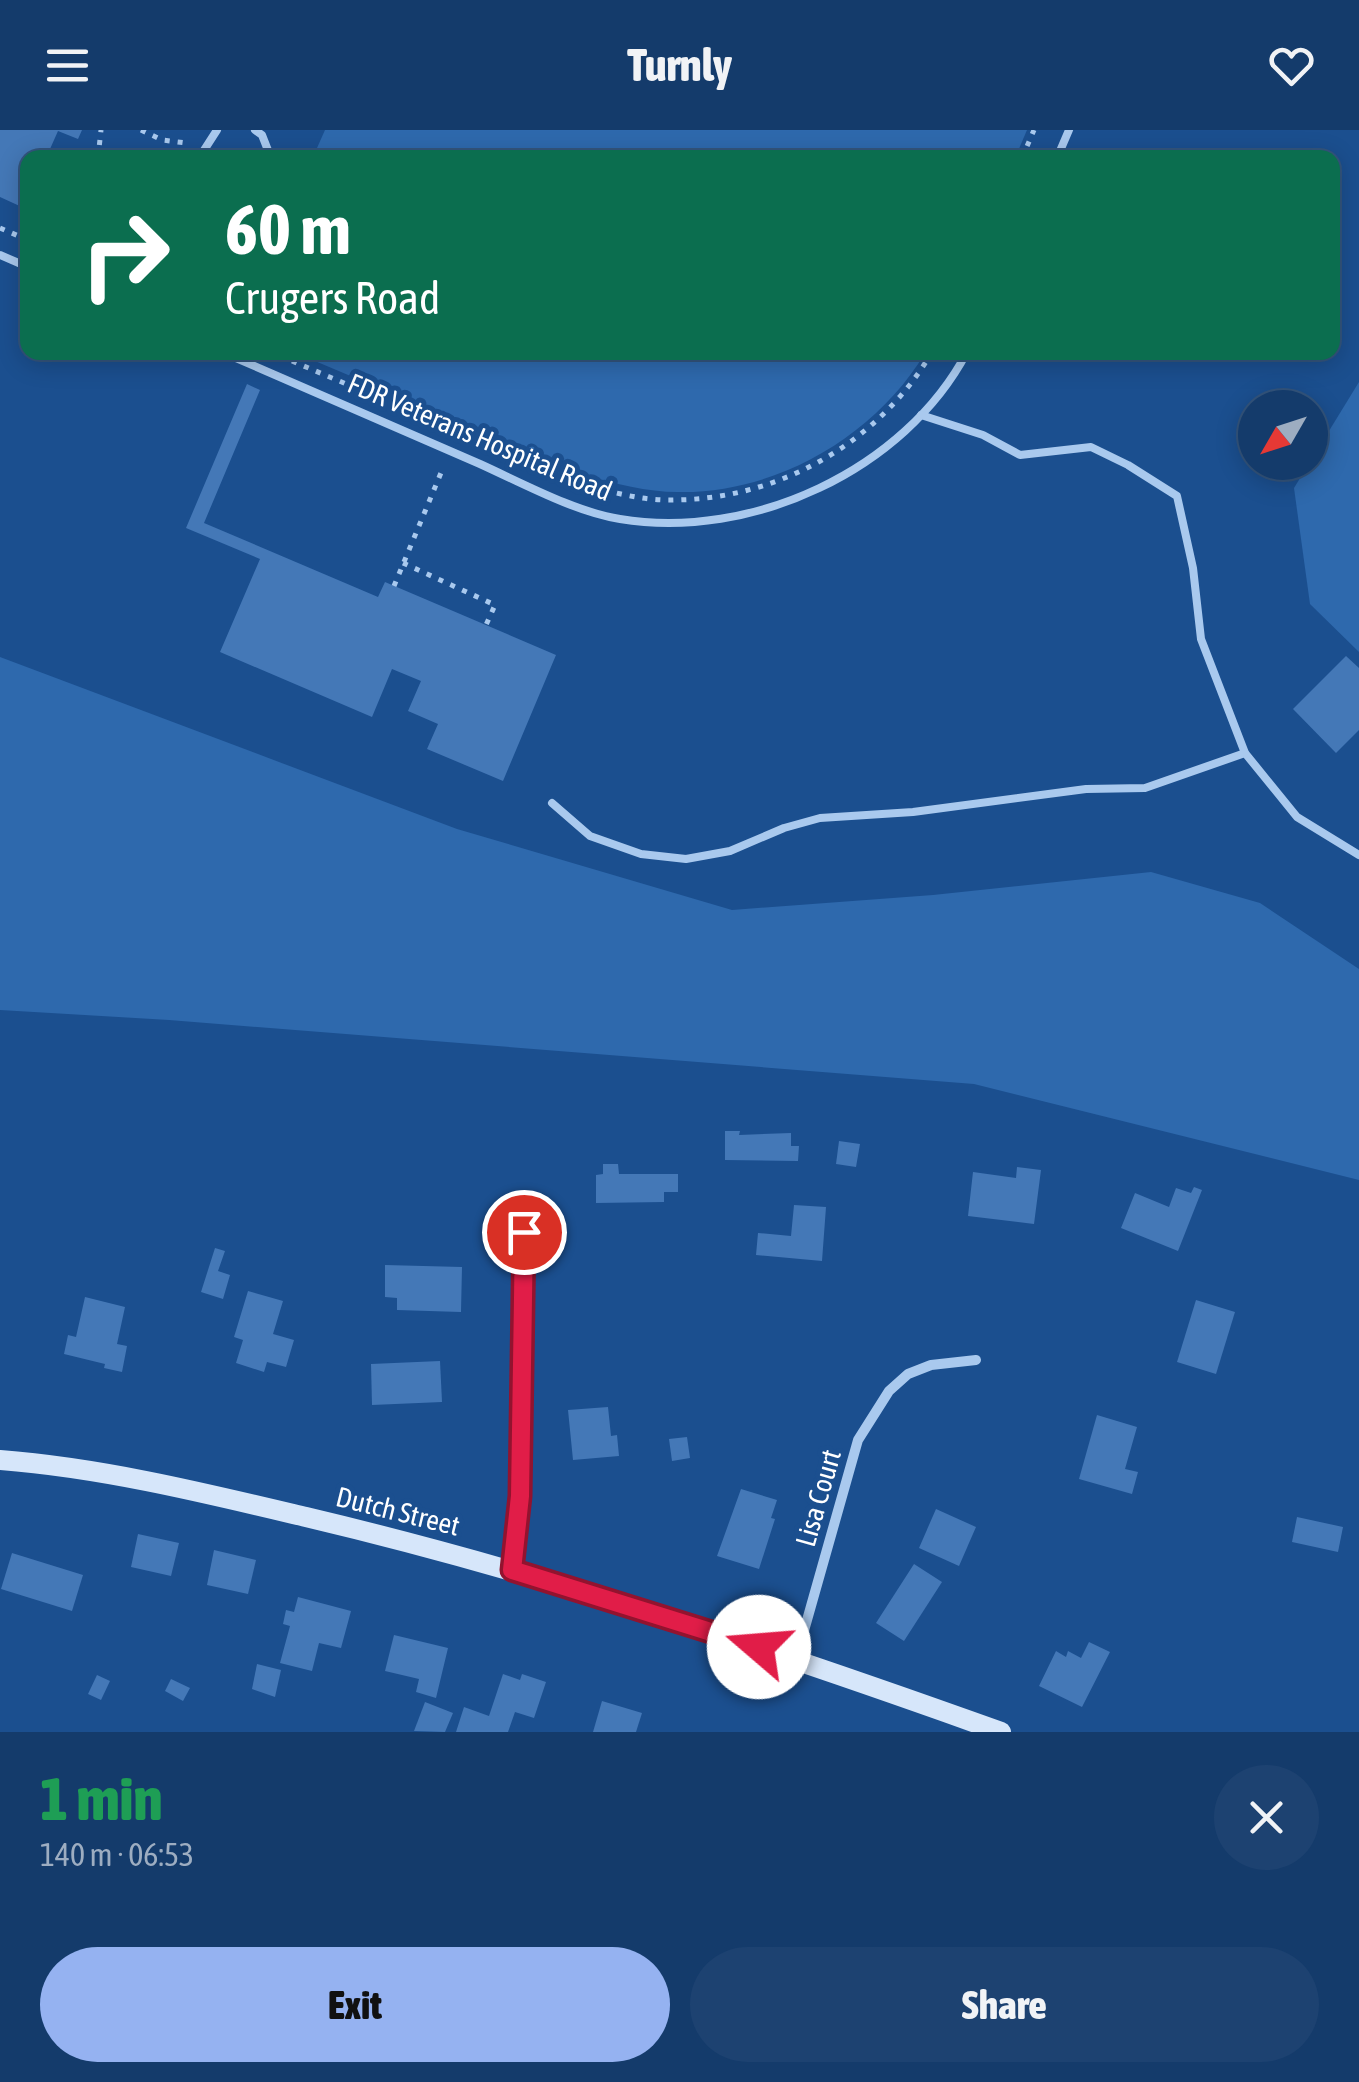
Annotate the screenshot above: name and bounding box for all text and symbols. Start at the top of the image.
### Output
icon: menu [40,38,95,93]
icon: heart [1264,38,1319,93]
text: Turnly [627,39,732,91]
text: 60 m [225,189,351,269]
icon: right [60,190,190,320]
text: Crugers Road [225,272,440,324]
street label: FDR Veterans Hospital Road [343,367,617,507]
north arrow [1238,390,1328,480]
map controls [1238,390,1328,480]
pin [482,1190,567,1275]
icon: arrive [497,1205,552,1260]
street label: Lisa Court [789,1446,847,1550]
street label: Dutch Street [333,1480,463,1542]
position arrow [707,1595,811,1699]
text: 1 min [40,1764,163,1833]
button: close [1214,1765,1319,1870]
text: 140 m · 06:53 [40,1836,194,1873]
button: Exit [40,1947,670,2062]
button: Share [690,1947,1319,2062]

